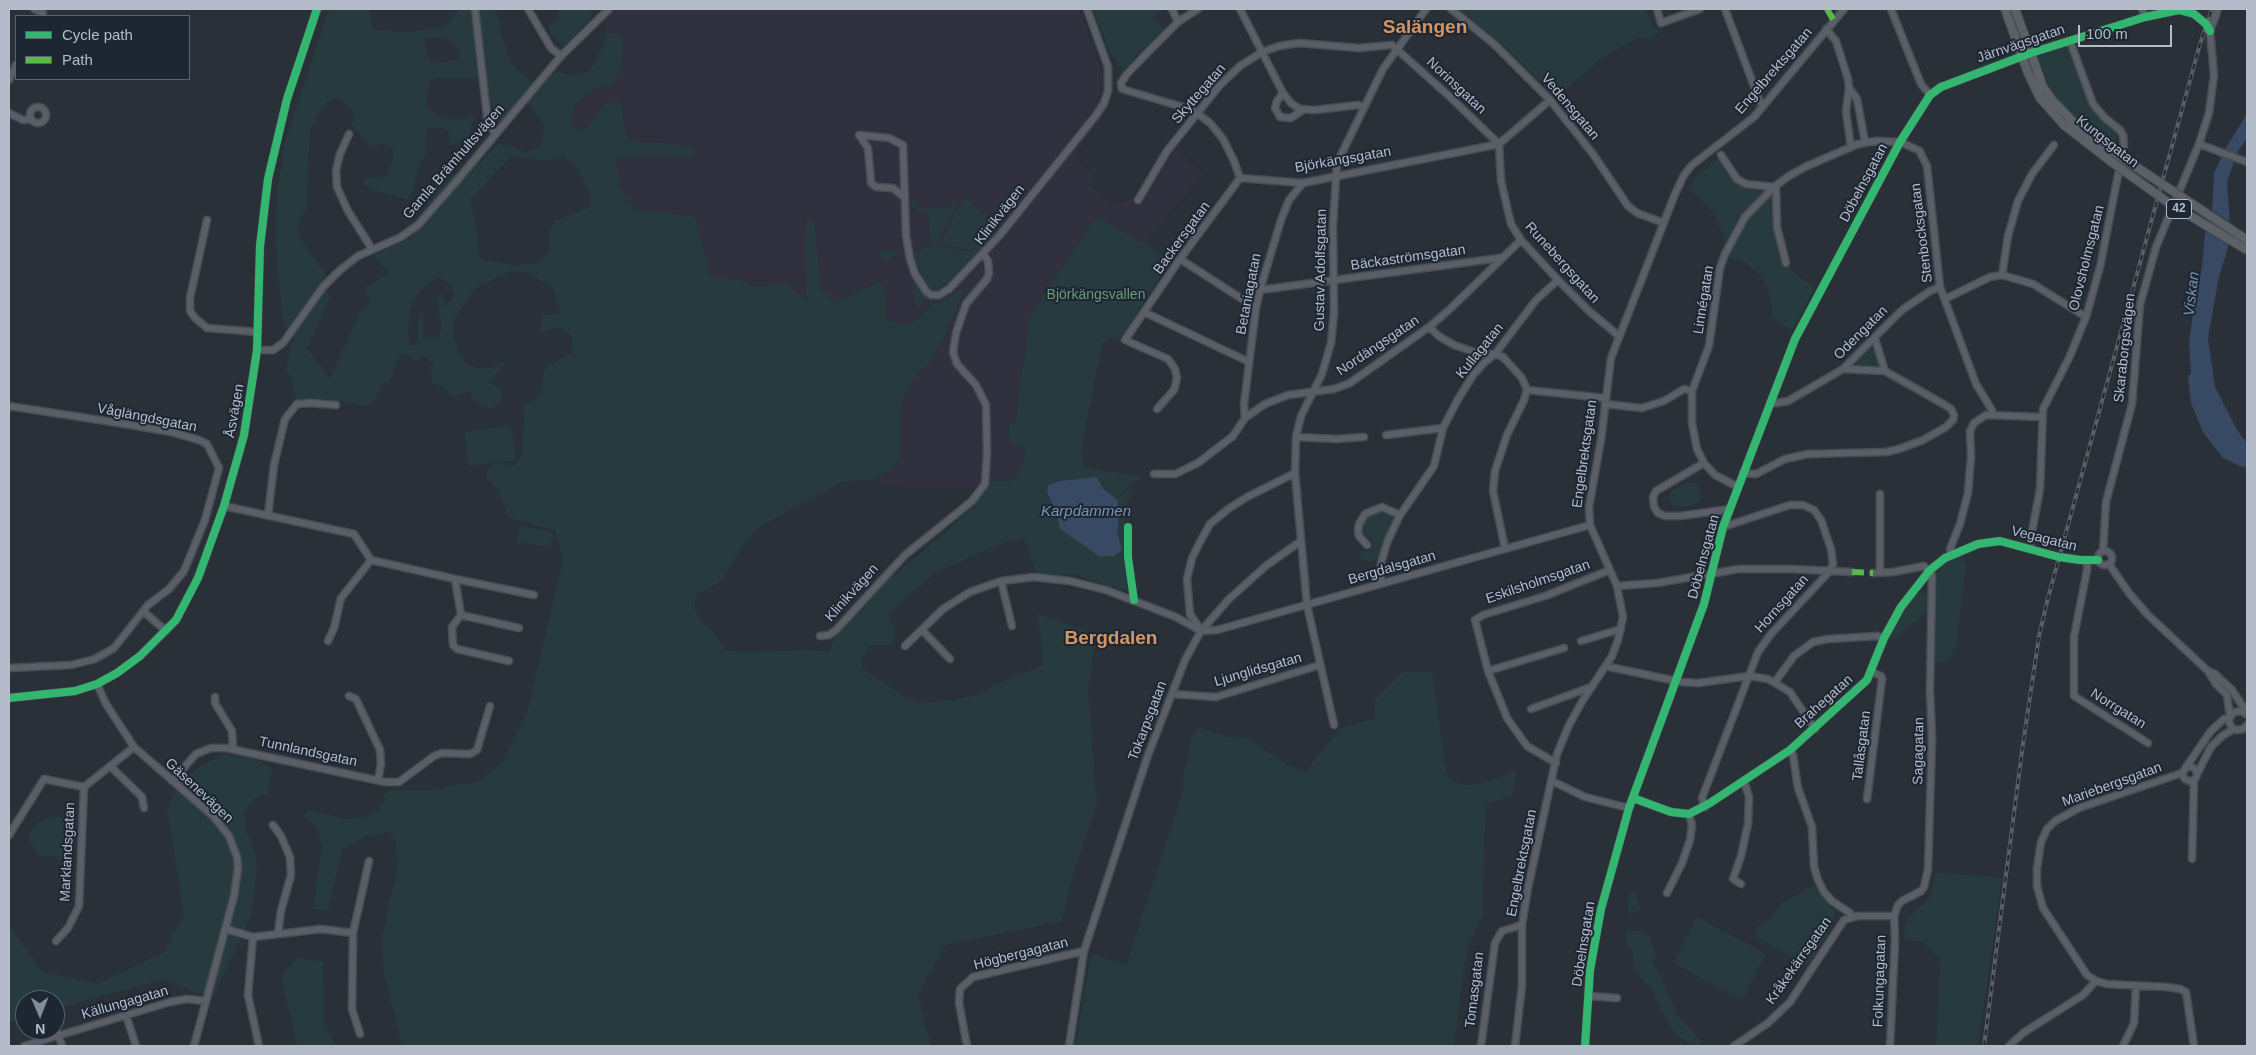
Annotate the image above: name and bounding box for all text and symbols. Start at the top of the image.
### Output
legend [15,15,190,80]
scale bar [2081,15,2175,47]
district label: Salängen [1383,17,1467,39]
street label: Järnvägsgatan [1975,21,2067,67]
street label: Engelbrektsgatan [1732,24,1816,118]
text: 100 m [2086,25,2128,42]
text: Cycle path [62,26,133,43]
text: Path [62,51,93,68]
street label: Norinsgatan [1423,54,1489,118]
street label: Skyttegatan [1168,61,1230,127]
street label: Vedensgatan [1537,70,1603,144]
street label: Gamla Brämhultsvägen [400,101,508,223]
street label: Kungsgatan [2072,112,2142,172]
street label: Döbelnsgatan [1836,141,1892,225]
street label: Björkängsgatan [1294,143,1392,177]
street label: Klinikvägen [971,182,1029,248]
street label: Stenbocksgatan [1908,182,1936,284]
street label: Backersgatan [1150,198,1214,278]
road number: 42 [2166,200,2192,218]
street label: Olovsholmsgatan [2066,203,2108,313]
street label: Gustav Adolfsgatan [1312,209,1330,331]
street label: Runebergsgatan [1521,219,1603,307]
street label: Bäckaströmsgatan [1349,242,1467,274]
street label: Betaniagatan [1233,252,1265,336]
street label: Linnégatan [1690,264,1718,336]
water label: Viskan [2180,271,2204,317]
park label: Björkängsvallen [1047,287,1145,303]
street label: Skaraborgsvägen [2111,293,2139,403]
street label: Odengatan [1831,303,1891,363]
street label: Nordängsgatan [1334,312,1422,380]
street label: Kullagatan [1453,320,1507,382]
street label: Åsvägen [222,383,248,439]
street label: Engelbrektsgatan [1569,399,1601,509]
street label: Våglängdsgatan [96,400,198,436]
water label: Karpdammen [1041,503,1131,521]
street label: Döbelnsgatan [1685,513,1723,601]
street label: Vegagatan [2009,523,2079,555]
street label: Bergdalsgatan [1346,547,1438,589]
street label: Eskilsholmsgatan [1484,556,1592,608]
street label: Klinikvägen [822,561,882,625]
street label: Hornsgatan [1752,571,1812,637]
district label: Bergdalen [1065,628,1157,650]
street label: Ljunglidsgatan [1212,649,1304,691]
street label: Brahegatan [1791,672,1857,732]
street label: Tokarpsgatan [1125,679,1171,763]
street label: Norrgatan [2087,685,2149,733]
street label: Tallåsgatan [1849,710,1875,782]
street label: Sagagatan [1910,717,1928,785]
street label: Tunnlandsgatan [257,733,359,771]
street label: Gäsenevägen [161,755,237,827]
street label: Mariebergsgatan [2060,759,2164,811]
street label: Marklandsgatan [57,802,79,902]
street label: Engelbrektsgatan [1503,808,1541,918]
street label: Döbelnsgatan [1569,900,1599,988]
street label: Kråkekärrsgatan [1763,914,1835,1008]
street label: Högbergagatan [972,934,1070,974]
street label: Folkungagatan [1870,934,1890,1028]
street label: Tomasgatan [1462,951,1488,1029]
street label: Källungagatan [80,983,170,1023]
north arrow [15,990,65,1040]
text: N [35,1021,45,1037]

